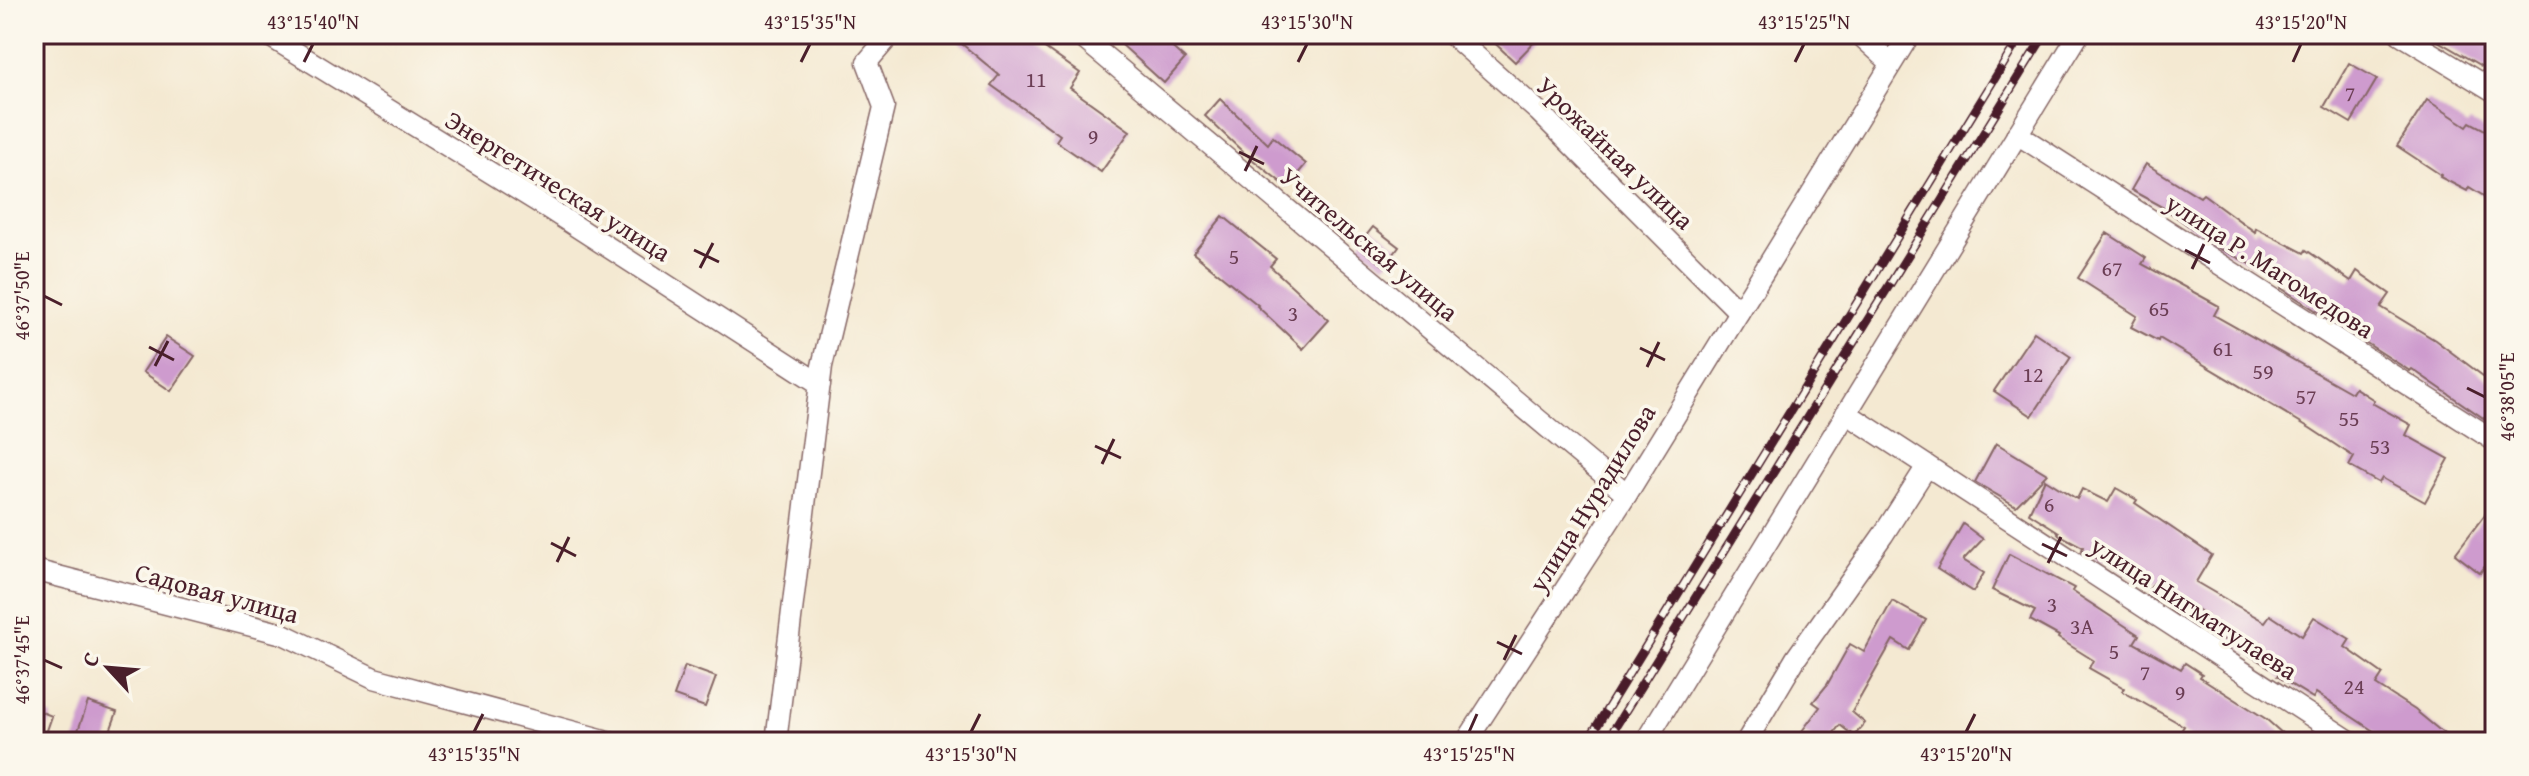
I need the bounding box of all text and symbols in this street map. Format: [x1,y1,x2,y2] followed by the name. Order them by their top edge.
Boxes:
[267,7,359,36] text: 43°15'40"N
[764,7,856,36] text: 43°15'35"N
[1261,7,1353,36] text: 43°15'30"N
[1758,7,1850,36] text: 43°15'25"N
[2255,7,2347,36] text: 43°15'20"N
[1025,63,1047,95] house number: 11
[1528,67,1704,239] street label: Урожайная улица
[2345,77,2355,109] house number: 7
[438,100,679,271] street label: Энергетическая улица
[1088,120,1098,152] house number: 9
[1271,157,1468,331] street label: Учительская улица
[2157,183,2383,348] street label: улица Р. Магомедова
[1229,240,1239,272] house number: 5
[7,252,36,340] text: 46°37'50"E
[2101,252,2123,284] house number: 67
[2148,292,2170,324] house number: 65
[1288,297,1298,329] house number: 3
[2212,332,2234,364] house number: 61
[2492,353,2521,441] text: 46°38'05"E
[2252,355,2274,387] house number: 59
[2022,358,2044,390] house number: 12
[2295,380,2317,412] house number: 57
[1518,396,1665,600] street label: улица Нурадилова
[2338,402,2360,434] house number: 55
[2369,430,2391,462] house number: 53
[2044,488,2054,520] house number: 6
[2082,525,2306,690] street label: улица Нигматулаева
[131,552,304,633] street label: Садовая улица
[2047,588,2057,620] house number: 3
[2070,610,2095,642] house number: 3А
[7,616,36,704] text: 46°37'45"E
[68,628,148,708] north arrow
[2109,635,2119,667] house number: 5
[73,647,107,672] text: С
[2140,656,2150,688] house number: 7
[2343,670,2365,702] house number: 24
[2175,676,2185,708] house number: 9
[428,739,520,768] text: 43°15'35"N
[925,739,1017,768] text: 43°15'30"N
[1423,739,1515,768] text: 43°15'25"N
[1920,739,2012,768] text: 43°15'20"N

